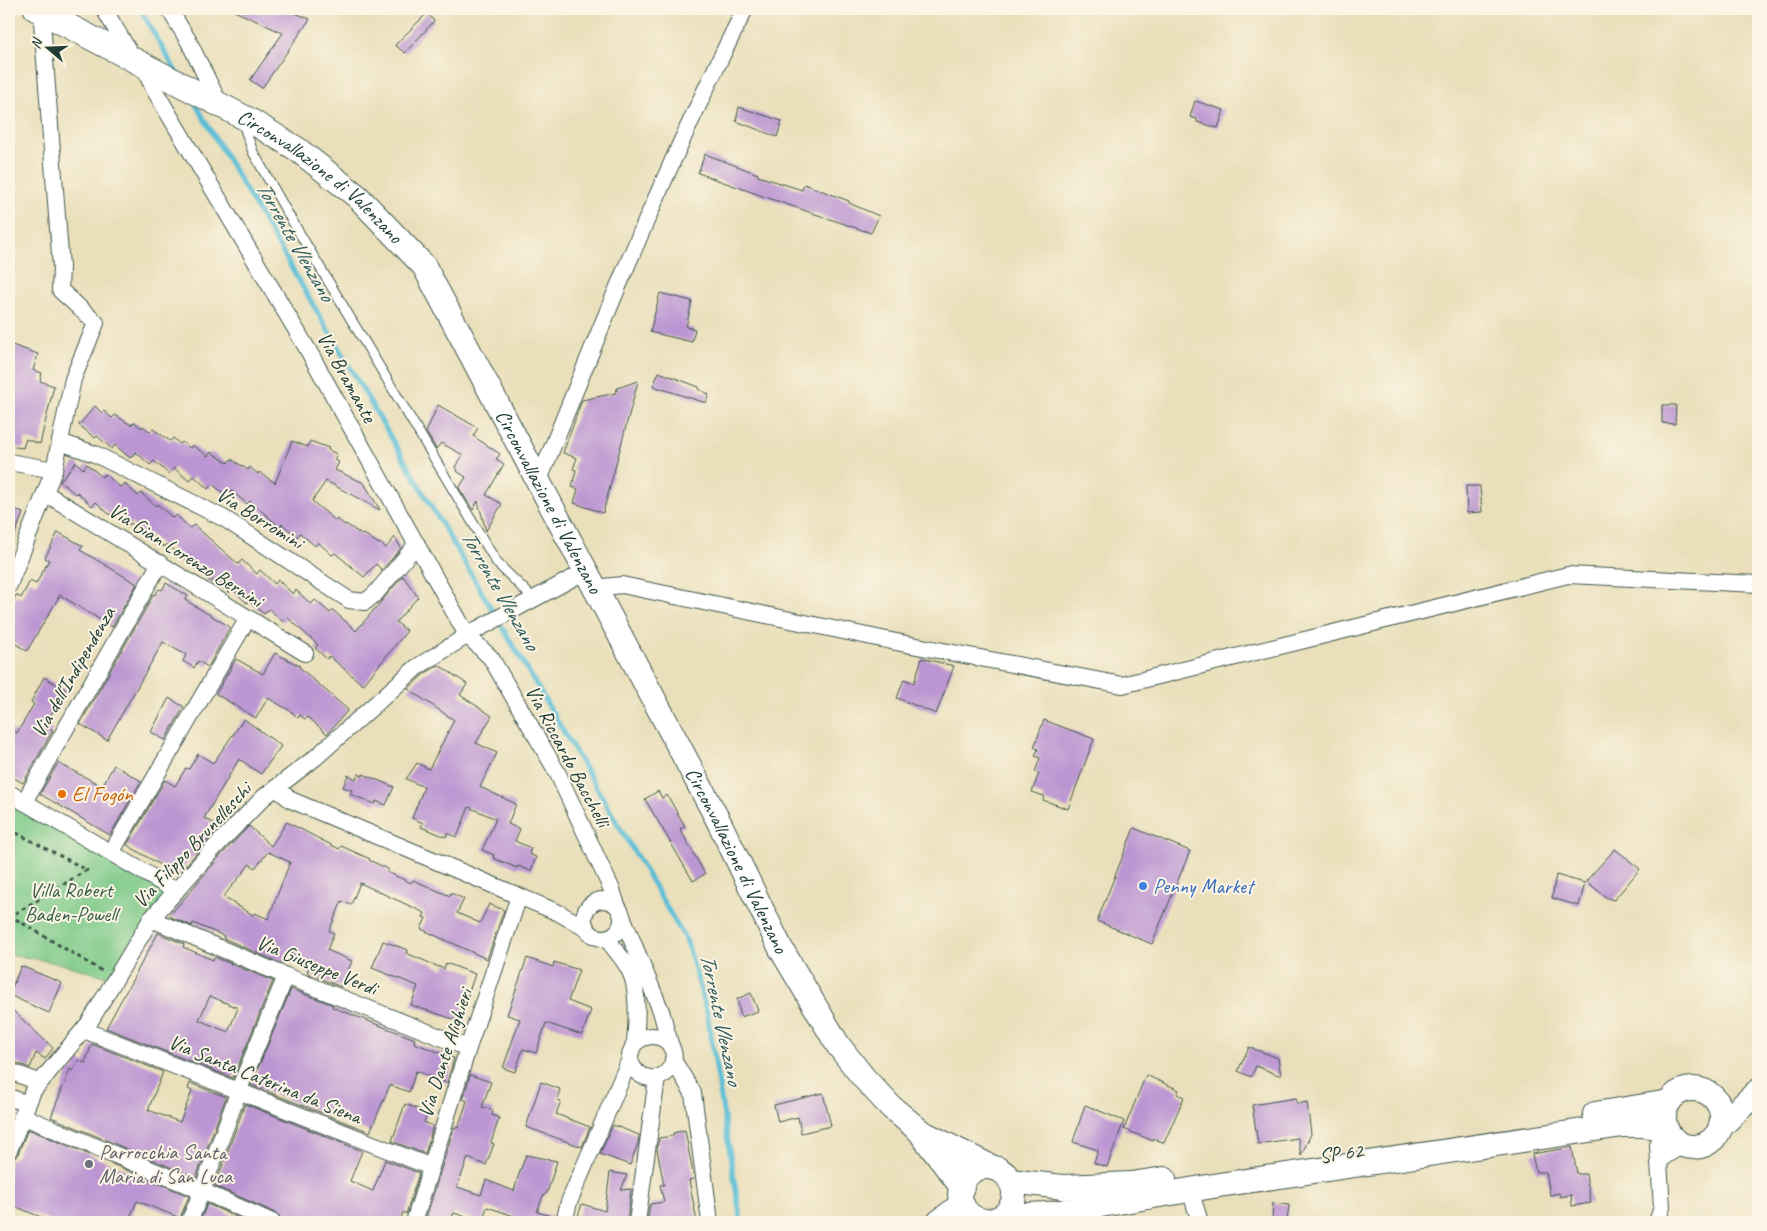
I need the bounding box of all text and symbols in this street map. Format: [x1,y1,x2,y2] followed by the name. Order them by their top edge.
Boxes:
[22,22,72,72] north arrow
[27,35,46,51] text: N
[233,103,409,250] street label: Circonvallazione di Valenzano
[250,176,342,309] water label: Torrente Vlenzano
[311,327,383,428] street label: Via Bramante
[490,405,609,599] street label: Circonvallazione di Valenzano
[212,481,311,556] street label: Via Borromini
[104,497,271,615] street label: Via Gian Lorenzo Bernini
[455,525,547,658] water label: Torrente Vlenzano
[25,600,122,742] street label: Via dell'Indipendenza
[520,681,618,834] street label: Via Riccardo Bacchelli
[679,763,795,959] street label: Circonvallazione di Valenzano
[127,775,259,913] street label: Via Filippo Brunelleschi
[72,781,133,807] place label: El Fogón
[56,788,68,800] marker: El Fogón
[1153,873,1256,899] place label: Penny Market
[25,877,121,927] park label: Villa Robert Baden-Powell
[1137,880,1149,892] marker: Penny Market
[253,929,384,1002] street label: Via Giuseppe Verdi
[693,951,749,1090] water label: Torrente Vlenzano
[412,982,479,1121] street label: Via Dante Alighieri
[165,1028,367,1130] street label: Via Santa Caterina da Siena
[1317,1137,1366,1169] street label: SP 62
[99,1139,234,1189] place label: Parrocchia Santa Maria di San Luca
[83,1158,95,1170] marker: Parrocchia Santa Maria di San Luca

